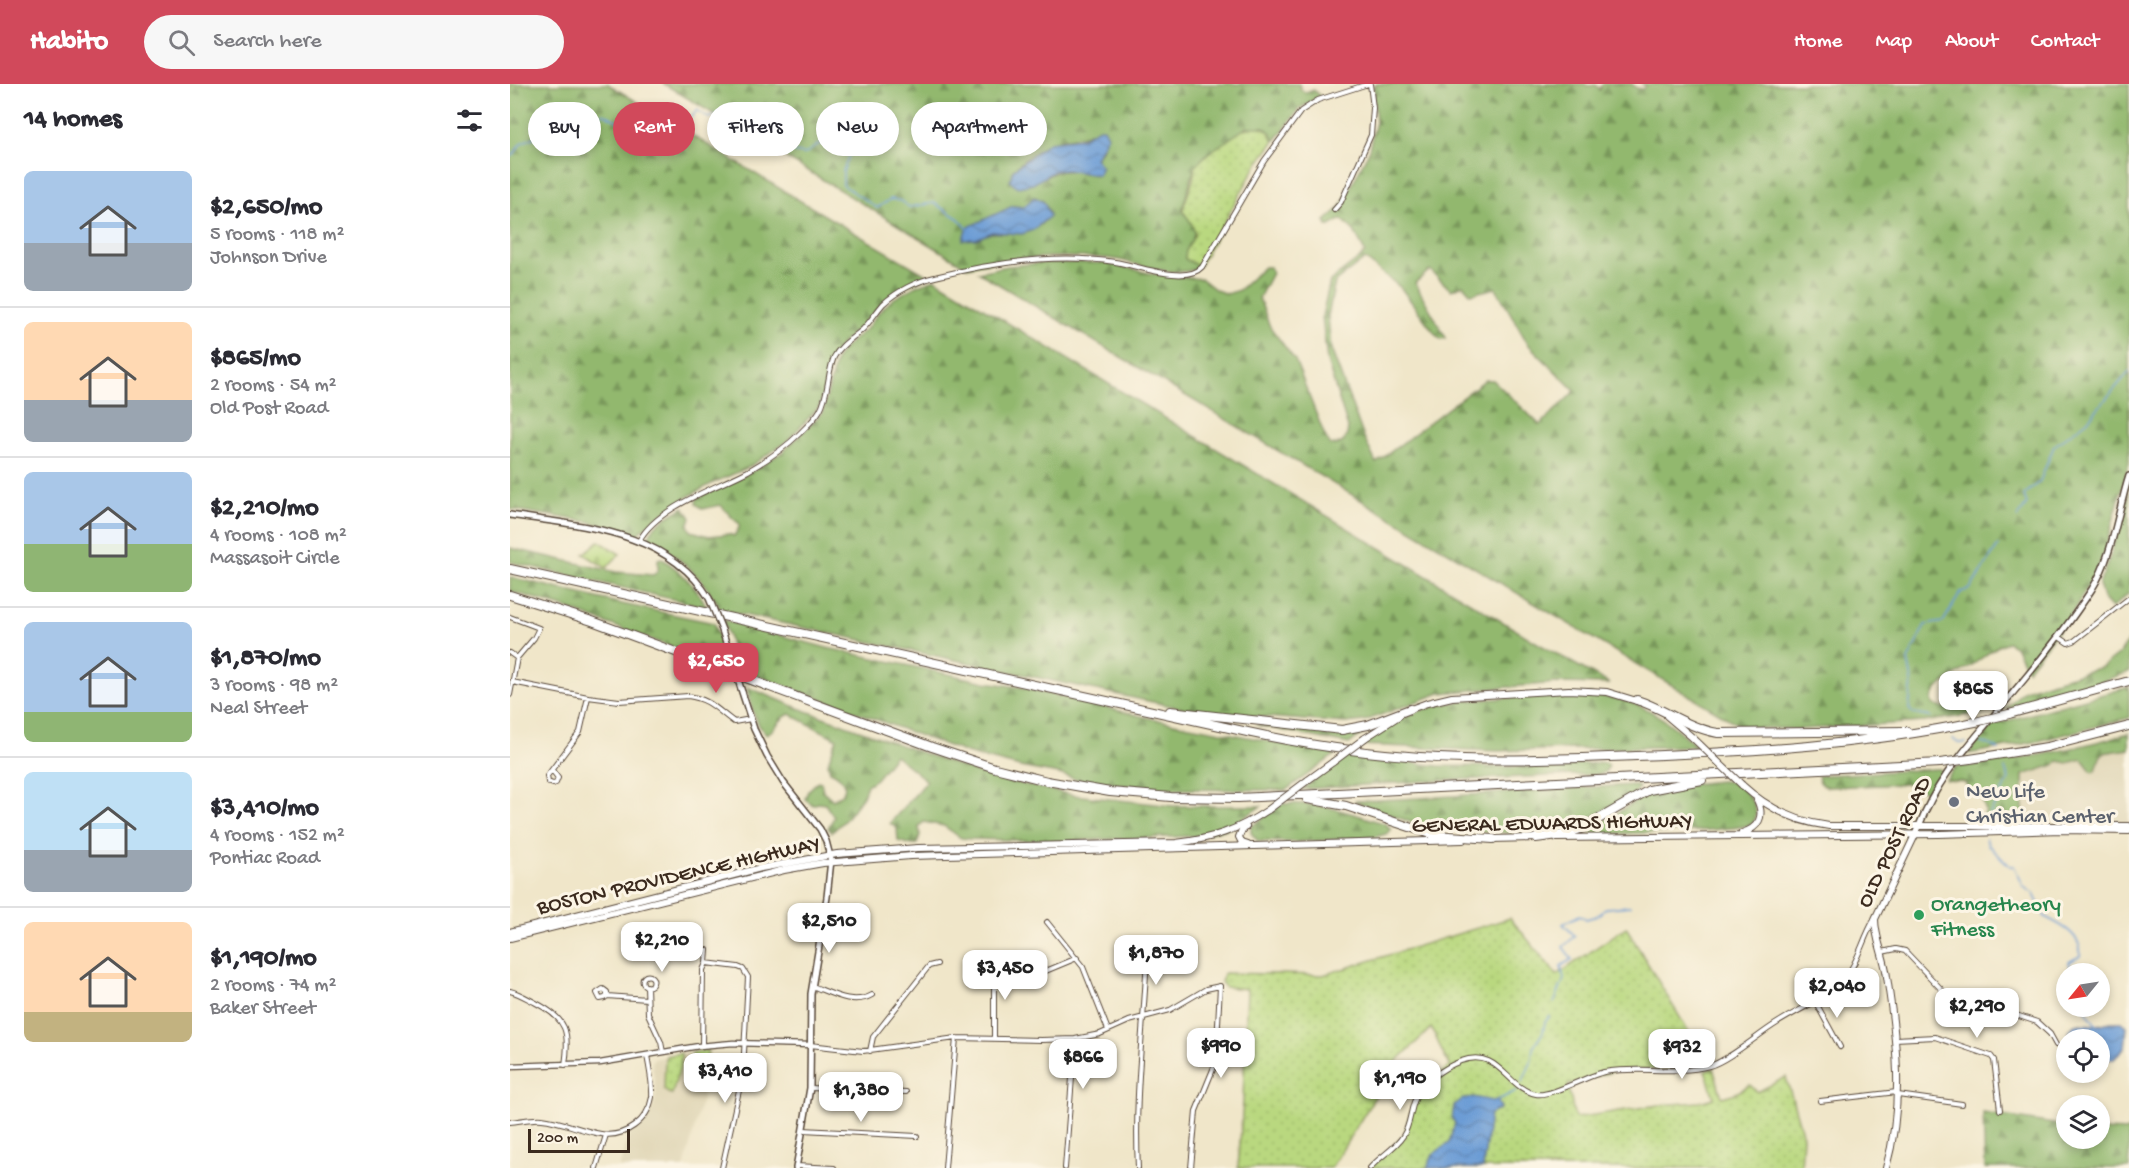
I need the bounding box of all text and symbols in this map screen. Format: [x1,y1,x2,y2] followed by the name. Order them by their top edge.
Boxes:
[144,15,564,69] search box
[30,26,108,59] text: Habito
[165,26,198,59] icon: search
[213,29,322,55] text: Search here
[1794,30,1842,55] text: Home
[1875,30,1912,55] text: Map
[1945,30,1998,55] text: About
[2031,30,2099,55] text: Contact
[528,102,601,156] chip: Buy
[613,102,695,156] chip: Rent
[707,102,804,156] chip: Filters
[816,102,899,156] chip: New
[911,102,1047,156] chip: Apartment
[453,104,486,137] icon: filters
[24,105,122,136] text: 14 homes
[210,193,322,224] text: $2,650/mo
[72,195,144,267] icon: home
[210,224,344,247] text: 5 rooms · 118 m²
[210,247,327,270] text: Johnson Drive
[210,344,301,375] text: $865/mo
[72,346,144,418] icon: home
[210,375,337,398] text: 2 rooms · 54 m²
[210,398,328,421] text: Old Post Road
[210,494,319,525] text: $2,210/mo
[72,496,144,568] icon: home
[210,525,347,548] text: 4 rooms · 108 m²
[210,548,340,571] text: Massasoit Circle
[667,643,765,694] pin: $2,650
[210,644,321,675] text: $1,870/mo
[72,646,144,718] icon: home
[687,651,745,674] text: $2,650
[1937,671,2009,722] pin: $865
[210,675,338,698] text: 3 rooms · 98 m²
[1953,679,1993,702] text: $865
[210,698,307,721] text: Neal Street
[1853,773,1939,912] street label: OLD POST ROAD
[1966,780,2116,831] place label: New Life Christian Center
[210,794,319,825] text: $3,410/mo
[1947,795,1961,809] marker: New Life Christian Center
[72,796,144,868] icon: home
[1412,810,1693,840] street label: GENERAL EDWARDS HIGHWAY
[210,825,345,848] text: 4 rooms · 152 m²
[534,832,823,922] street label: BOSTON PROVIDENCE HIGHWAY
[210,848,320,871] text: Pontiac Road
[1930,893,2061,944] place label: Orangetheory Fitness
[780,903,878,954] pin: $2,510
[1912,908,1926,922] marker: Orangetheory Fitness
[801,911,857,934] text: $2,510
[613,922,711,973] pin: $2,210
[635,930,689,953] text: $2,210
[1107,935,1205,986] pin: $1,870
[1128,943,1184,966] text: $1,870
[210,944,317,975] text: $1,190/mo
[72,946,144,1018] icon: home
[956,950,1054,1001] pin: $3,450
[977,958,1033,981] text: $3,450
[2056,963,2110,1017] north arrow
[2056,963,2110,1149] map controls
[1788,968,1886,1019] pin: $2,040
[210,975,336,998] text: 2 rooms · 74 m²
[1808,976,1866,999] text: $2,040
[1928,988,2026,1039] pin: $2,290
[1949,996,2005,1019] text: $2,290
[210,998,316,1021] text: Baker Street
[1185,1028,1257,1079] pin: $990
[1646,1029,1718,1080] pin: $932
[2056,1029,2110,1083] button: locate
[1201,1036,1241,1059] text: $990
[1662,1037,1702,1060] text: $932
[1047,1039,1119,1090] pin: $866
[1063,1047,1103,1070] text: $866
[676,1053,774,1104] pin: $3,410
[1351,1060,1449,1111] pin: $1,190
[698,1061,752,1084] text: $3,410
[1374,1068,1426,1091] text: $1,190
[812,1072,910,1123] pin: $1,380
[833,1080,889,1103] text: $1,380
[2056,1095,2110,1149] button: layers
[528,1126,630,1154] scale bar
[537,1130,578,1149] text: 200 m

